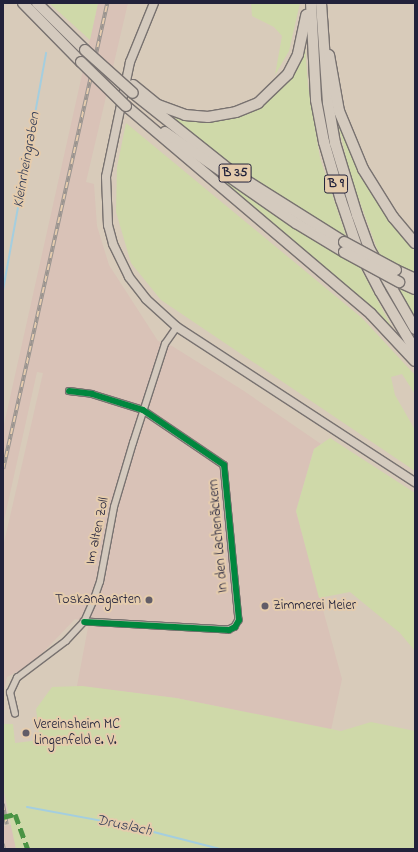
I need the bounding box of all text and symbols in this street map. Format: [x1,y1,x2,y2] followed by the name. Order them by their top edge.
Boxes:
[10,111,44,209] water label: Kleinrheingraben
[218,162,252,184] road number: B 35
[324,173,348,195] road number: B 9
[206,479,232,593] street label: In den Lachenäckern
[83,496,113,566] street label: Im alten Zoll
[55,592,141,608] place label: Toskanagarten
[144,595,154,605] marker: Toskanagarten
[273,598,356,614] place label: Zimmerei Meier
[260,601,270,611] marker: Zimmerei Meier
[34,717,120,750] place label: Vereinsheim MC Lingenfeld e. V.
[21,728,31,738] marker: Vereinsheim MC Lingenfeld e. V.
[95,811,153,841] water label: Druslach

